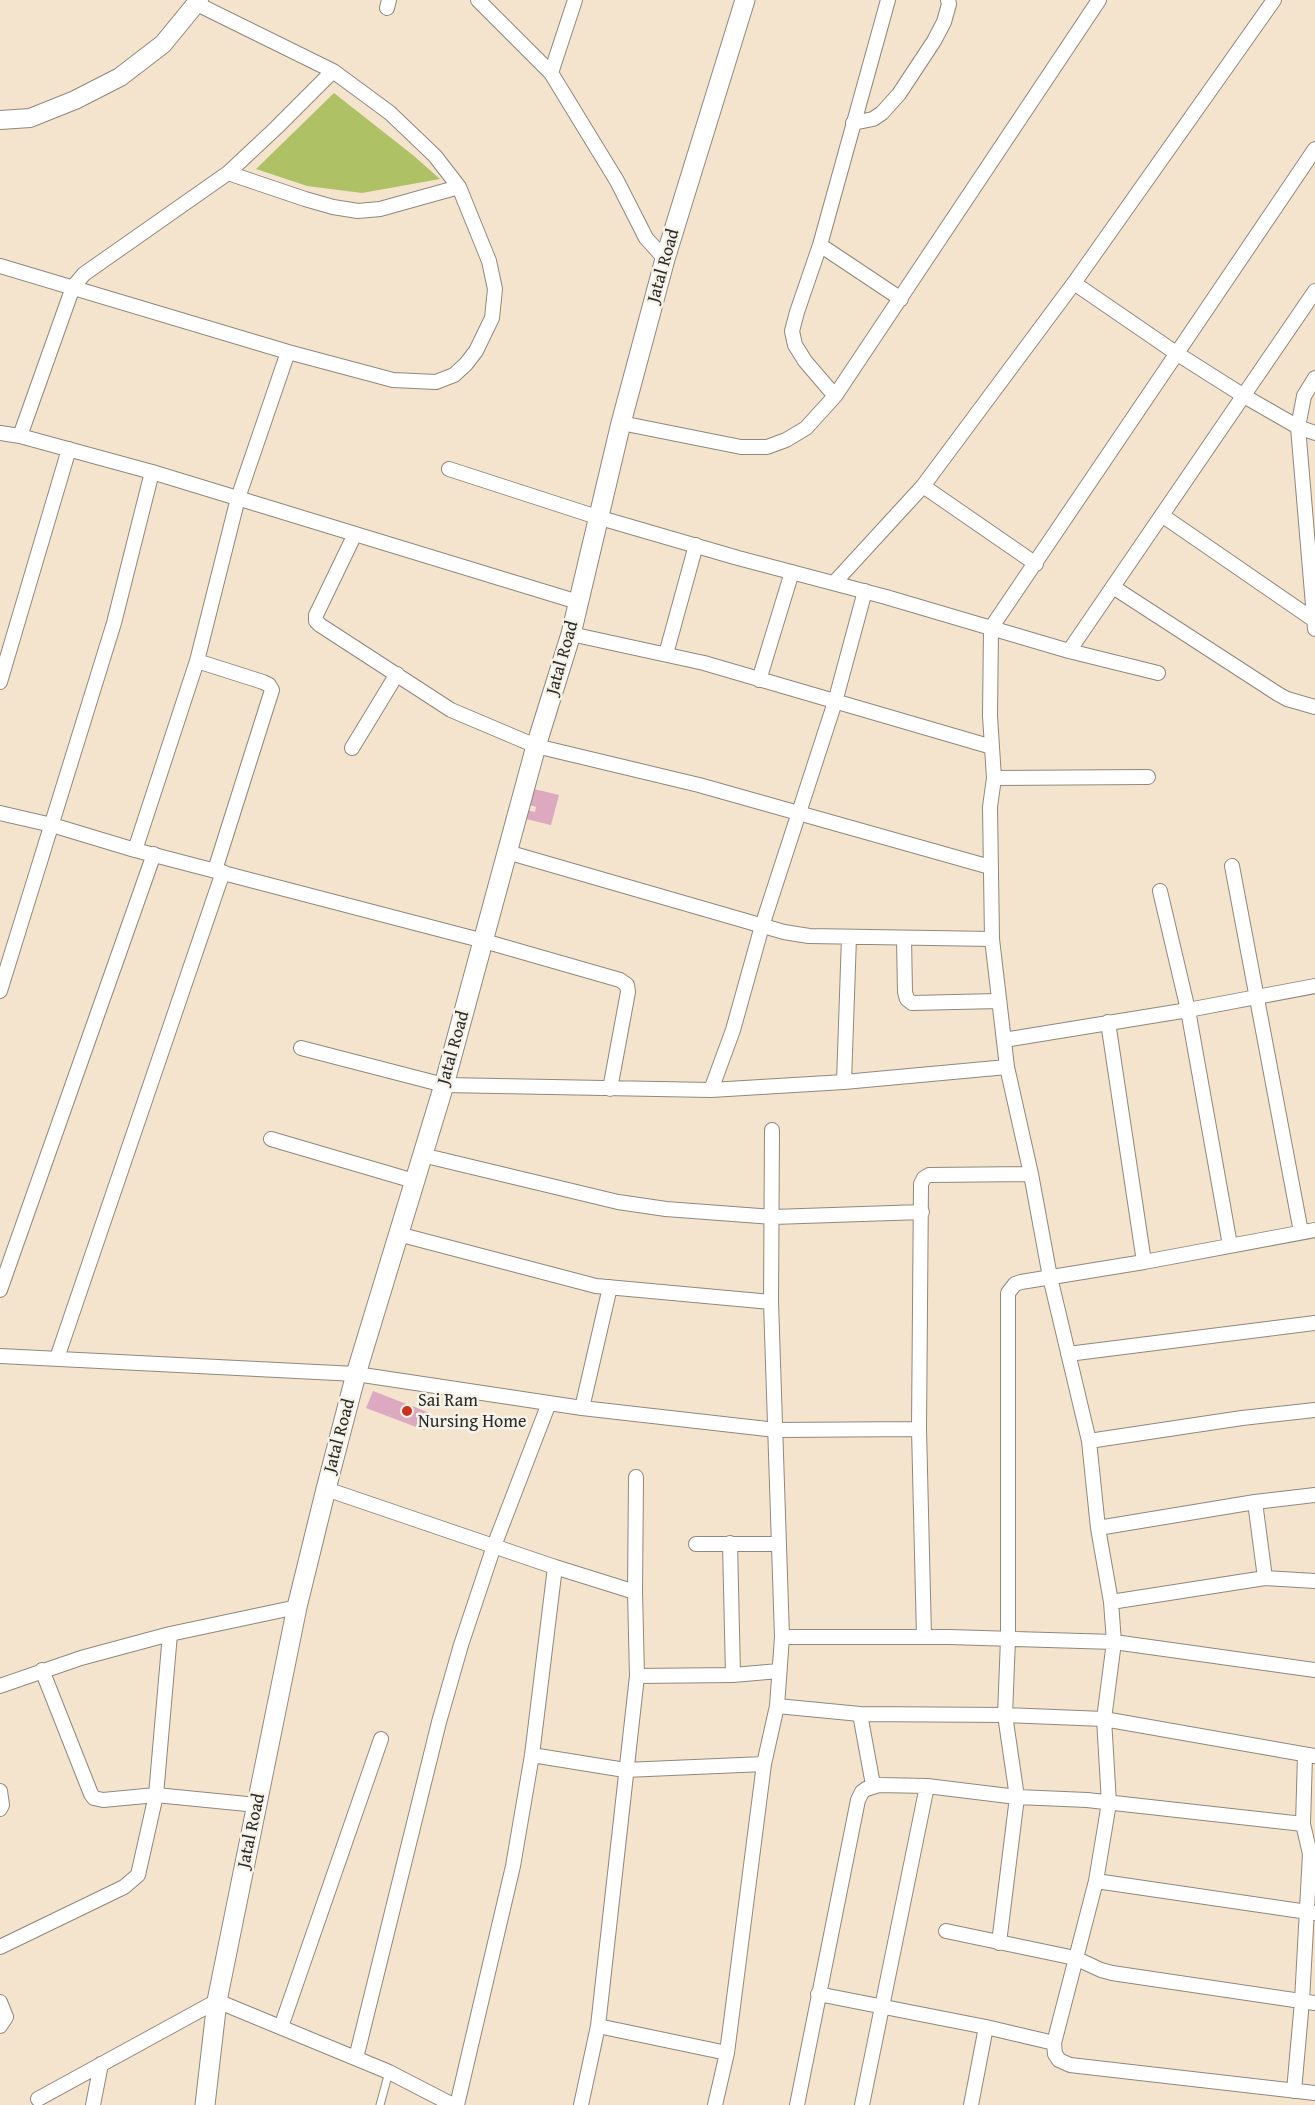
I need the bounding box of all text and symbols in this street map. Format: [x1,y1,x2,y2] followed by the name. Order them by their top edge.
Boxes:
[643,227,685,305] street label: Jatal Road
[542,619,584,697] street label: Jatal Road
[433,1009,475,1087] street label: Jatal Road
[418,1390,526,1432] place label: Sai Ram Nursing Home
[320,1397,360,1475] street label: Jatal Road
[400,1404,414,1418] marker: Sai Ram Nursing Home
[234,1792,270,1870] street label: Jatal Road

